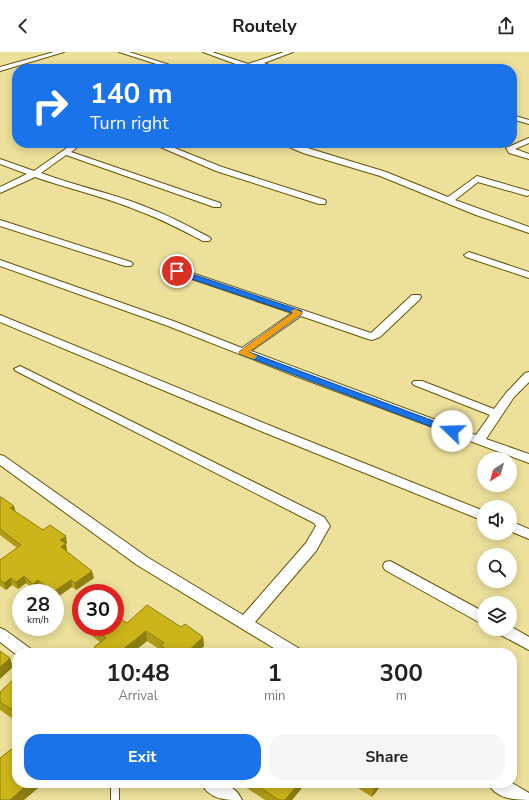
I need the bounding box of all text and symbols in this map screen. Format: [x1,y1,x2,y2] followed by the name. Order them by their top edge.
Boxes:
[232,14,297,38] text: Routely
[12,15,34,37] icon: back
[495,15,517,37] icon: share
[90,75,173,113] text: 140 m
[24,80,76,132] icon: right
[90,111,169,135] text: Turn right
[160,254,194,288] pin
[166,260,188,282] icon: arrive
[431,410,473,452] position arrow
[477,452,517,492] north arrow
[477,452,517,636] map controls
[477,500,517,540] button: sound
[477,548,517,588] button: search
[72,584,124,636] speed limit sign: 30
[26,591,50,618] text: 28
[477,596,517,636] button: layers
[27,613,49,627] text: km/h
[106,657,170,689] text: 10:48
[267,657,282,689] text: 1
[380,657,423,689] text: 300
[118,687,158,705] text: Arrival
[264,687,285,705] text: min
[396,687,407,705] text: m
[24,734,261,780] button: Exit
[269,734,505,780] button: Share

